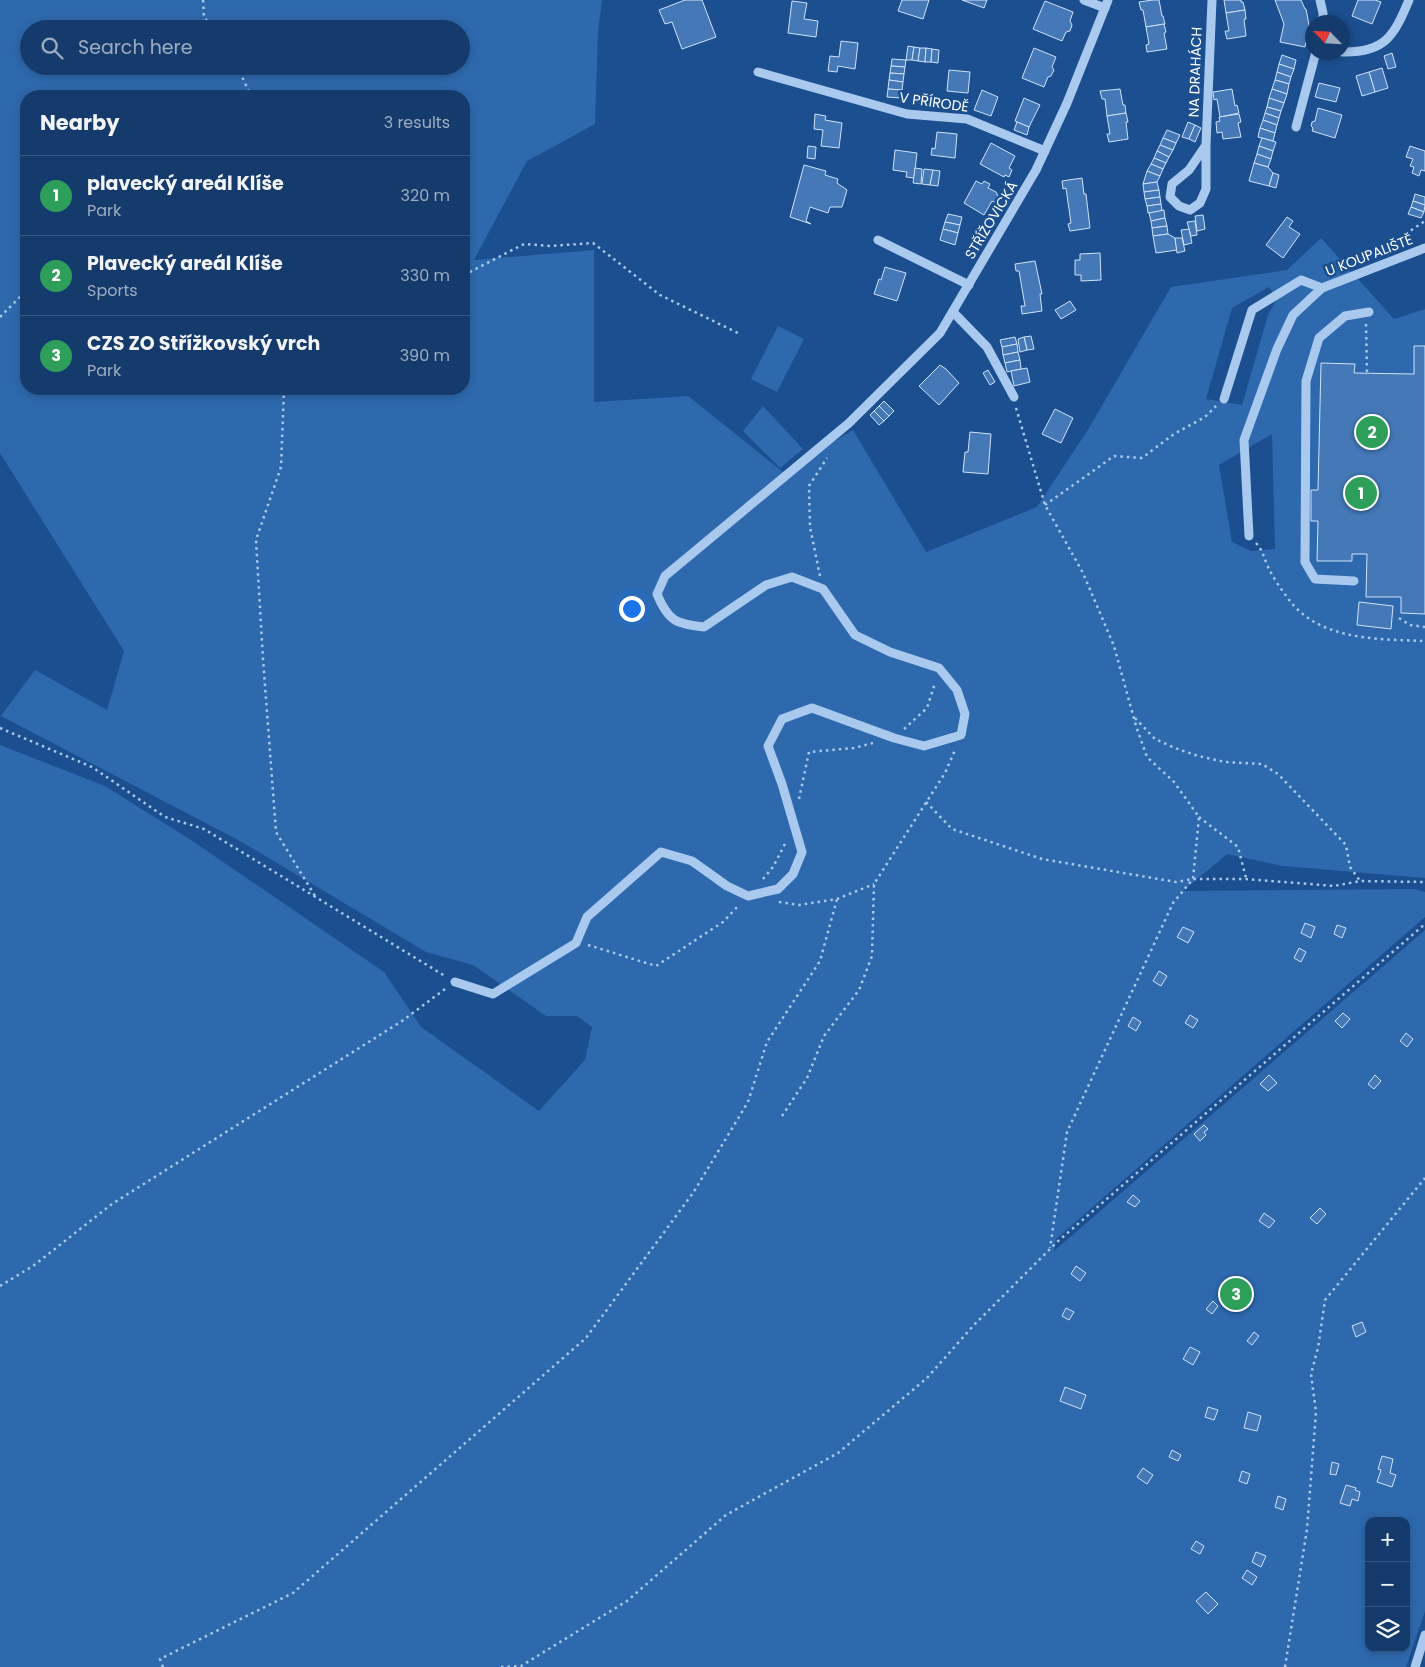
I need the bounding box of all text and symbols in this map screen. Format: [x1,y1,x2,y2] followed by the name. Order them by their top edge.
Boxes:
[1305,15,1350,60] north arrow
[20,20,470,75] search box
[1183,26,1207,118] street label: NA DRAHÁCH
[38,34,66,62] icon: search
[78,34,192,61] text: Search here
[898,87,970,117] street label: V PŘÍRODĚ
[40,108,120,137] text: Nearby
[384,111,450,134] text: 3 results
[87,170,284,197] text: plavecký areál Klíše
[960,177,1022,263] street label: STŘÍŽOVICKÁ
[53,184,59,207] text: 1
[401,184,450,207] text: 320 m
[87,199,121,222] text: Park
[1322,229,1416,281] street label: U KOUPALIŠTĚ
[87,250,283,277] text: Plavecký areál Klíše
[51,264,61,287] text: 2
[400,264,450,287] text: 330 m
[87,279,138,302] text: Sports
[87,330,320,357] text: CZS ZO Střížkovský vrch
[51,344,61,367] text: 3
[400,344,450,367] text: 390 m
[87,359,121,382] text: Park
[1356,413,1388,451] pin: 2
[1345,474,1377,512] pin: 1
[619,596,645,622] your location
[1220,1275,1252,1313] pin: 3
[1365,1517,1410,1652] map controls
[1365,1517,1410,1562] button: +
[1365,1562,1410,1607] button: −
[1365,1607,1410,1652] button: layers

